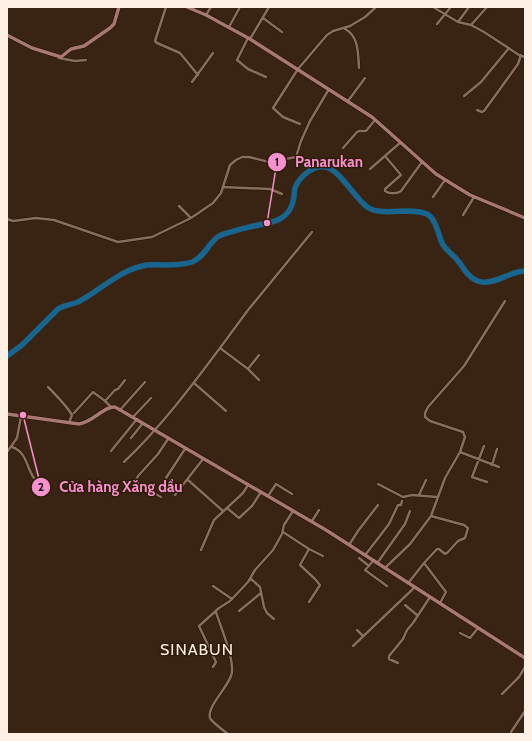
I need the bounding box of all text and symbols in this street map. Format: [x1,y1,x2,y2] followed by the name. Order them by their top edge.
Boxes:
[267,148,372,175] callout: Panarukan
[295,153,363,171] text: Panarukan
[275,154,279,169] text: 1
[31,473,190,500] callout: Cửa hàng Xăng dầu
[59,478,183,496] text: Cửa hàng Xăng dầu
[38,479,44,494] text: 2
[160,640,234,659] district label: SINABUN

